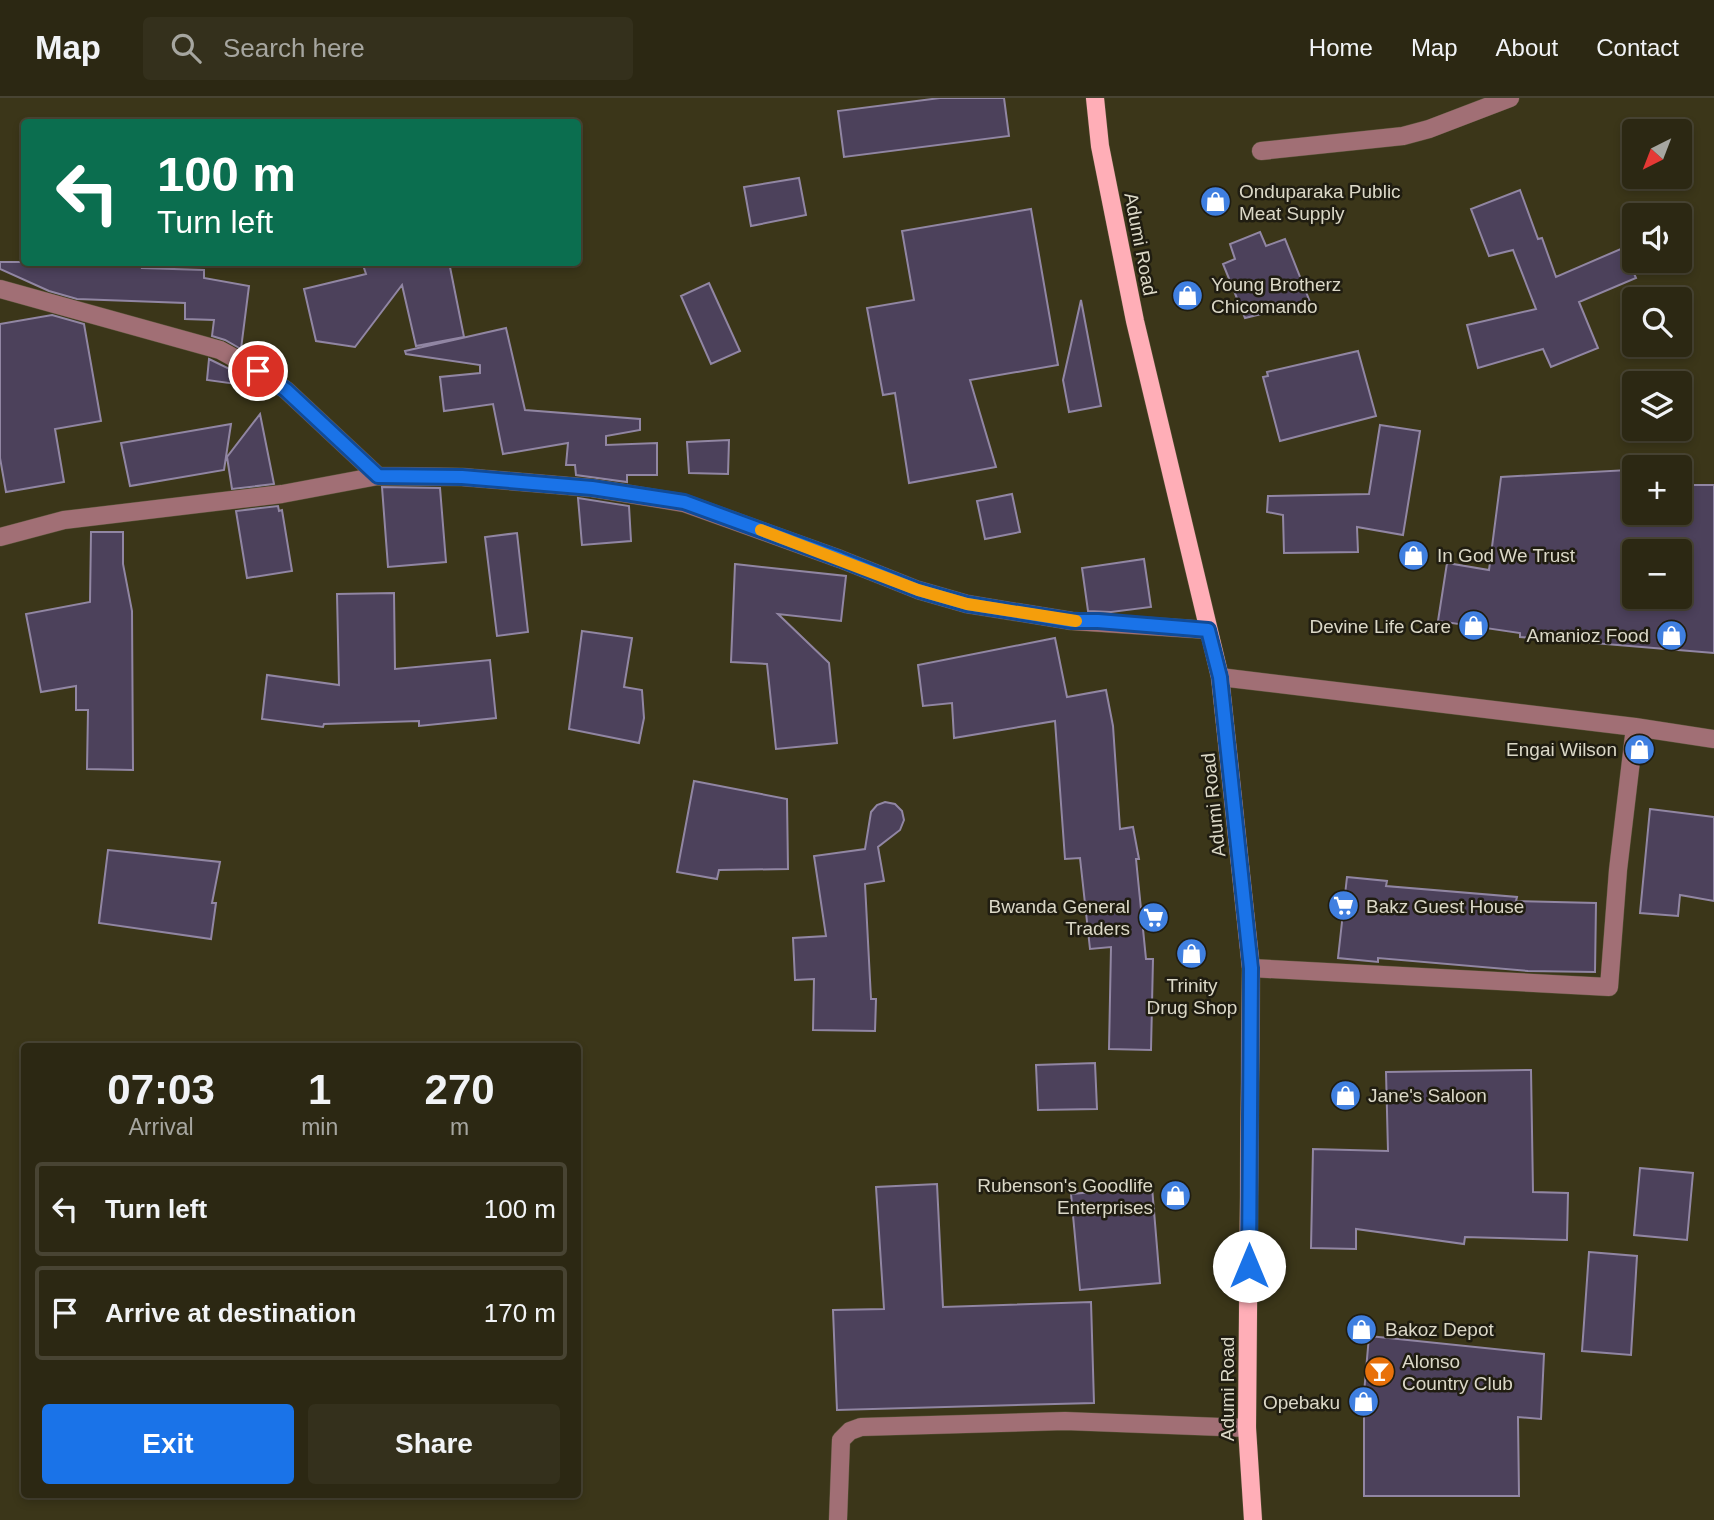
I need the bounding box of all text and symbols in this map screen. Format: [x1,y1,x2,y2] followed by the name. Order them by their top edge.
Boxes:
[143,17,633,80] search box
[35,29,101,66] text: Map
[167,29,205,67] icon: search
[223,33,365,63] text: Search here
[1309,34,1373,61] text: Home
[1411,34,1458,61] text: Map
[1496,34,1558,61] text: About
[1596,34,1679,61] text: Contact
[1622,119,1692,189] north arrow
[1622,119,1692,609] map controls
[42,147,133,238] icon: left
[157,147,296,201] text: 100 m
[1239,181,1401,224] place label: Onduparaka Public Meat Supply
[1199,185,1233,219] shop icon: Onduparaka Public Meat Supply
[1120,191,1161,297] street label: Adumi Road
[1622,203,1692,273] button: sound
[157,204,273,240] text: Turn left
[1211,274,1341,317] place label: Young Brotherz Chicomando
[1171,278,1205,312] shop icon: Young Brotherz Chicomando
[1622,287,1692,357] button: search
[228,341,288,401] pin
[239,352,277,390] icon: arrive
[1622,371,1692,441] button: layers
[1622,455,1692,525] button: +
[1397,538,1431,572] shop icon: In God We Trust
[1622,539,1692,609] button: −
[1437,545,1576,566] place label: In God We Trust
[1457,609,1491,643] shop icon: Devine Life Care
[1309,616,1451,637] place label: Devine Life Care
[1655,618,1689,652] shop icon: Amanioz Food
[1526,625,1649,646] place label: Amanioz Food
[1623,732,1657,766] shop icon: Engai Wilson
[1506,739,1617,760] place label: Engai Wilson
[1198,752,1229,858] street label: Adumi Road
[1326,889,1360,923] supermarket icon: Bakz Guest House
[988,896,1130,939] place label: Bwanda General Traders
[1366,896,1524,917] place label: Bakz Guest House
[1136,900,1170,934] supermarket icon: Bwanda General Traders
[1175,937,1209,971] shop icon: Trinity Drug Shop
[1147,975,1237,1018] place label: Trinity Drug Shop
[107,1066,215,1113] text: 07:03
[308,1066,331,1113] text: 1
[425,1066,495,1113] text: 270
[1328,1078,1362,1112] shop icon: Jane's Saloon
[1368,1085,1487,1106] place label: Jane's Saloon
[128,1114,194,1140] text: Arrival
[301,1114,338,1140] text: min
[450,1114,469,1140] text: m
[977,1175,1153,1218] place label: Rubenson's Goodlife Enterprises
[1159,1179,1193,1213] shop icon: Rubenson's Goodlife Enterprises
[46,1190,84,1228] icon: left
[105,1194,207,1224] text: Turn left
[484,1194,556,1224] text: 100 m
[1212,1229,1286,1303] position arrow
[46,1294,84,1332] icon: arrive
[105,1298,356,1328] text: Arrive at destination
[484,1298,556,1328] text: 170 m
[1345,1312,1379,1346] shop icon: Bakoz Depot
[1385,1319,1495,1340] place label: Bakoz Depot
[1217,1337,1238,1441] street label: Adumi Road
[1402,1351,1513,1394] place label: Alonso Country Club
[1362,1355,1396,1389] bar icon: Alonso Country Club
[1346,1385,1380,1419] shop icon: Opebaku
[1263,1392,1340,1413] place label: Opebaku
[42,1404,294,1484] button: Exit
[308,1404,560,1484] button: Share

